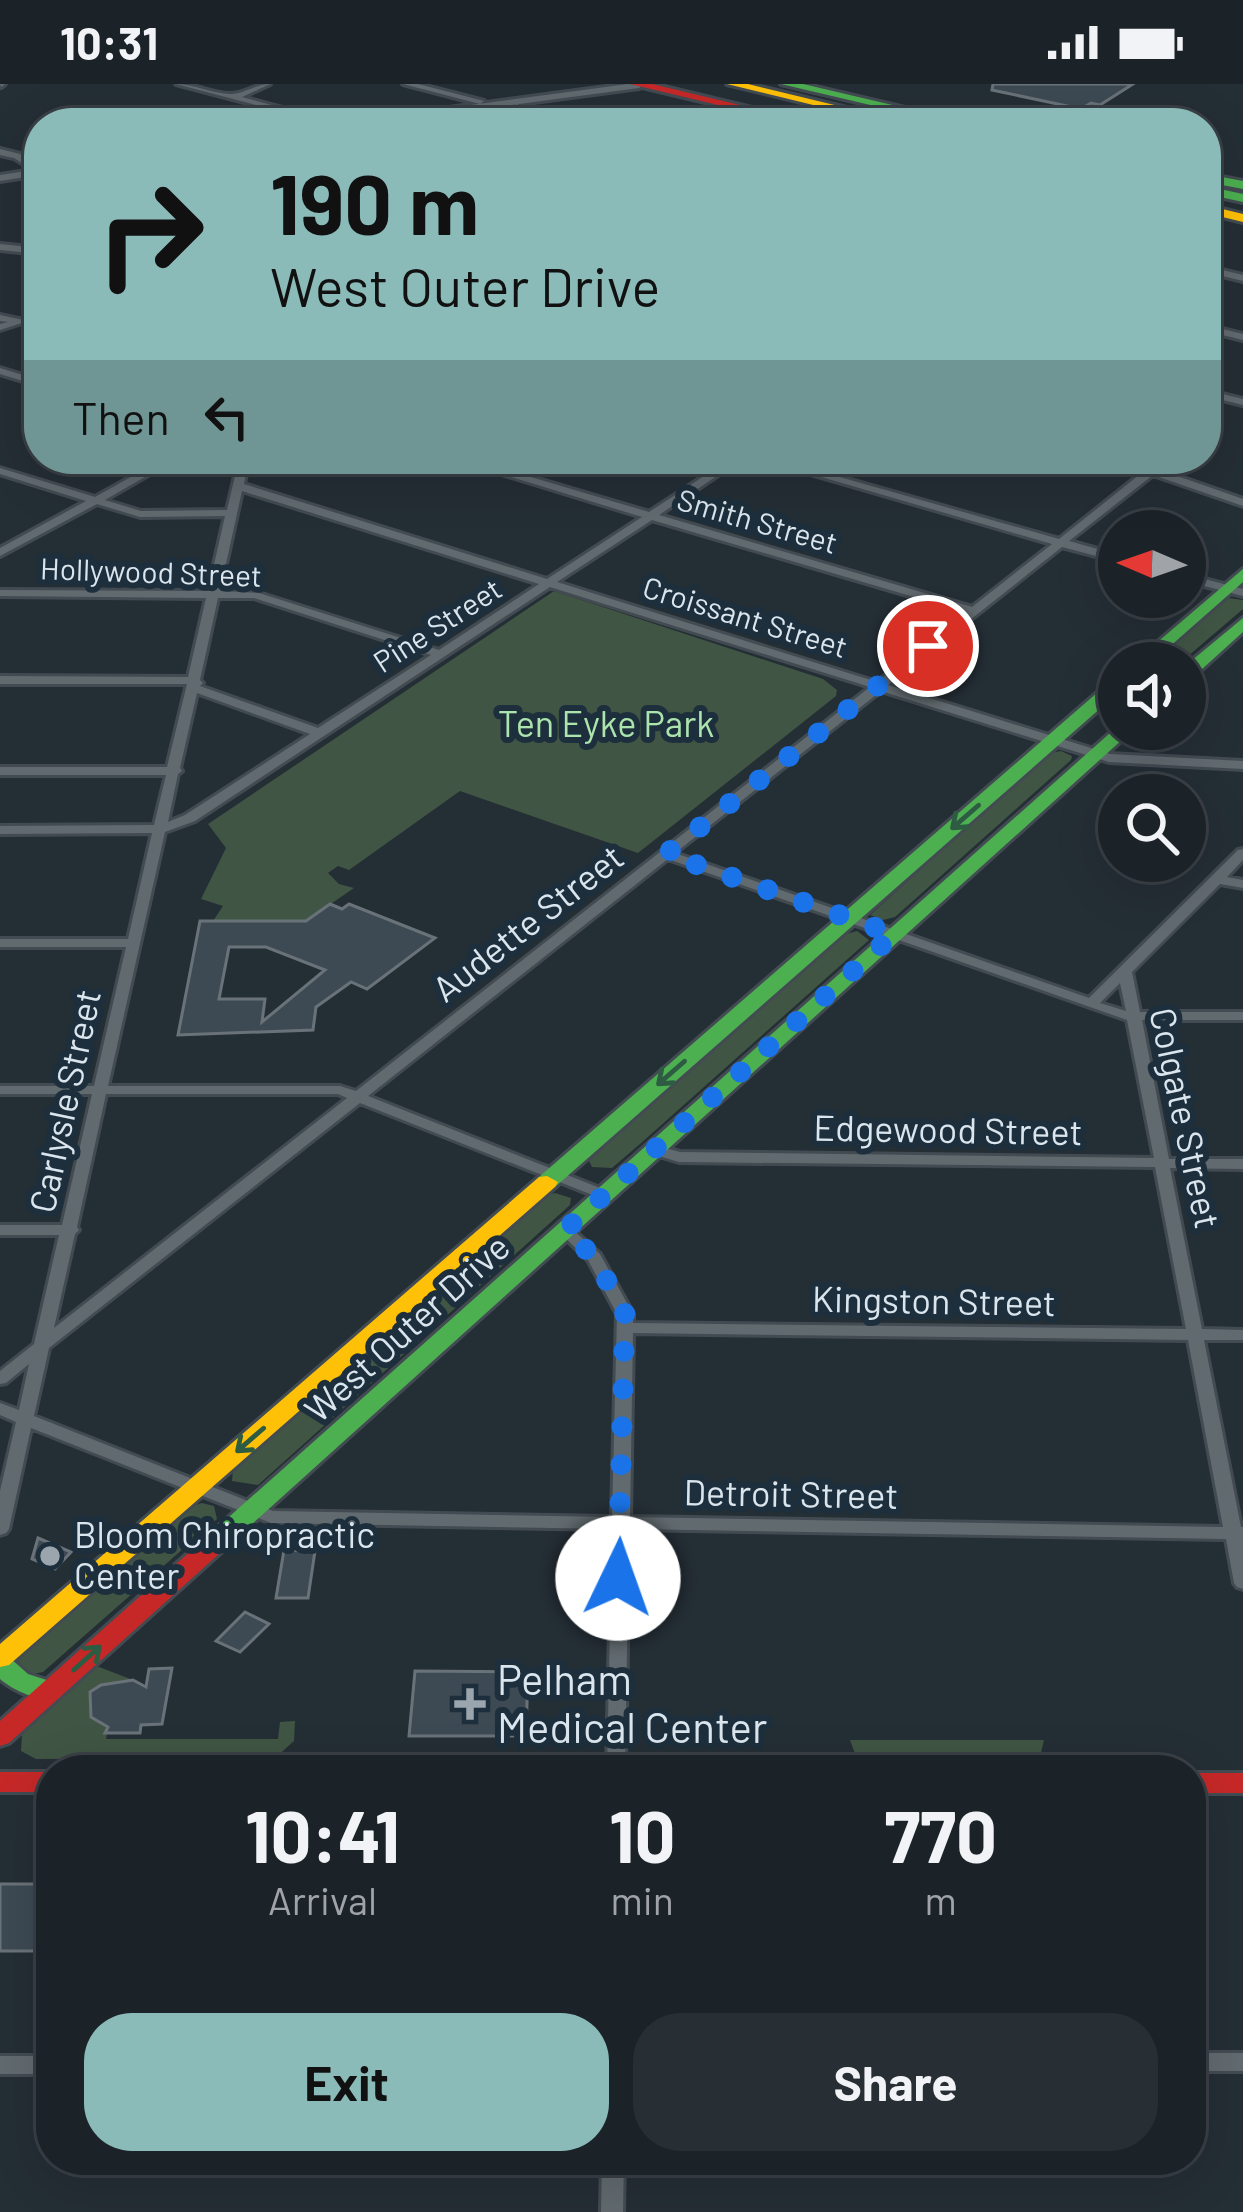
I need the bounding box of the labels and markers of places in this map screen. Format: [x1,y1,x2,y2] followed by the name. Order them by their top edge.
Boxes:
[877,595,979,697] pin
[74,1512,375,1596] place label: Bloom Chiropractic Center
[37,1543,63,1569] marker: Bloom Chiropractic Center
[497,1653,767,1751] place label: Pelham Medical Center
[454,1688,486,1720] marker: Pelham Medical Center

